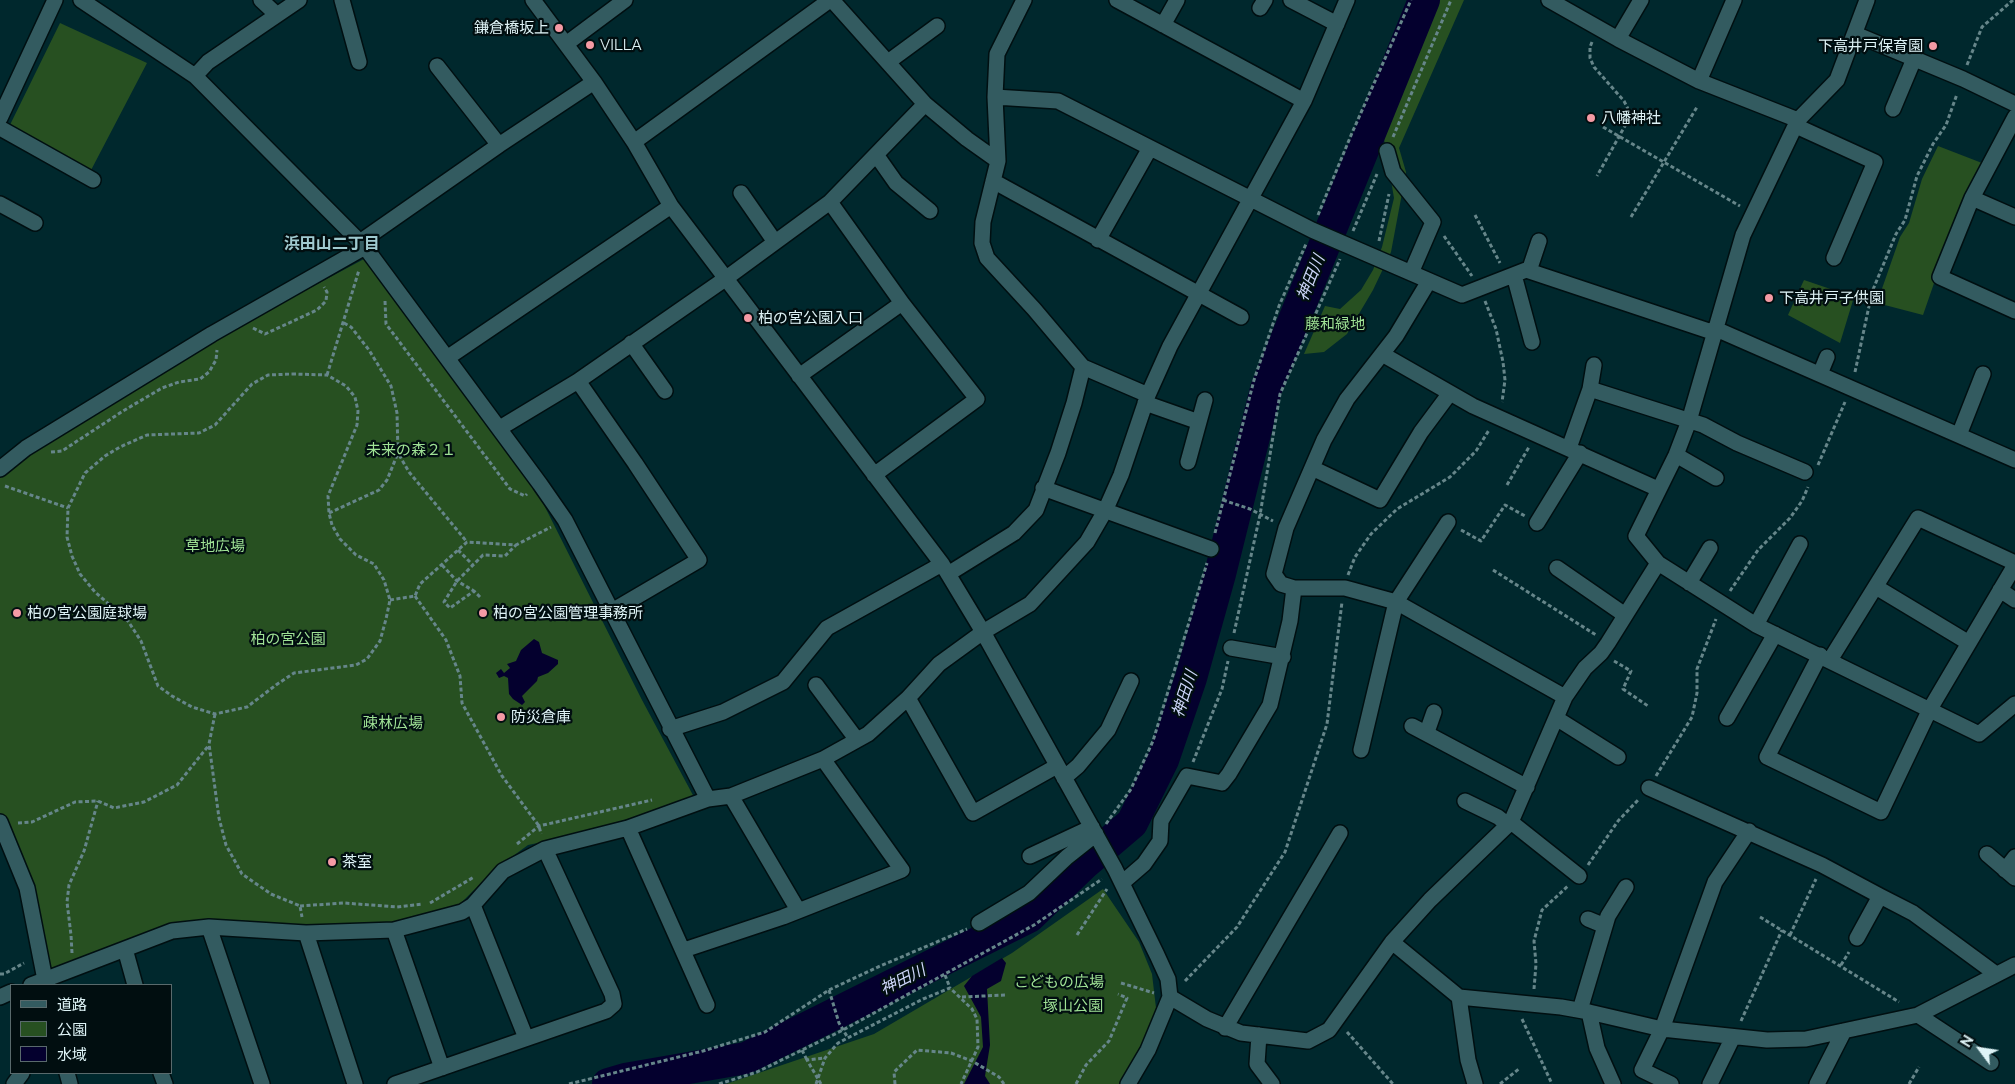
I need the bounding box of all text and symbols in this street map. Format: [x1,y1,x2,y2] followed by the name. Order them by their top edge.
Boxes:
[474,19,549,37] place label: 鎌倉橋坂上
[553,22,565,34] marker: 鎌倉橋坂上
[600,36,642,54] place label: VILLA
[1818,37,1923,55] place label: 下高井戸保育園
[584,39,596,51] marker: VILLA
[1927,40,1939,52] marker: 下高井戸保育園
[1601,109,1661,127] place label: 八幡神社
[1585,112,1597,124] marker: 八幡神社
[284,234,380,254] district label: 浜田山二丁目
[1293,252,1329,304] water label: 神田川
[1779,289,1884,307] place label: 下高井戸子供園
[1763,292,1775,304] marker: 下高井戸子供園
[758,309,863,327] place label: 柏の宮公園入口
[742,312,754,324] marker: 柏の宮公園入口
[1305,315,1365,333] park label: 藤和緑地
[366,441,456,459] park label: 未来の森２１
[185,537,245,555] park label: 草地広場
[27,604,147,622] place label: 柏の宮公園庭球場
[493,604,643,622] place label: 柏の宮公園管理事務所
[11,607,23,619] marker: 柏の宮公園庭球場
[477,607,489,619] marker: 柏の宮公園管理事務所
[251,630,325,648] park label: 柏の宮公園
[1168,668,1202,720] water label: 神田川
[511,708,571,726] place label: 防災倉庫
[495,711,507,723] marker: 防災倉庫
[363,714,423,732] park label: 疎林広場
[342,853,372,871] place label: 茶室
[326,856,338,868] marker: 茶室
[877,961,929,999] water label: 神田川
[1014,973,1104,991] park label: こどもの広場
[10,984,172,1074] legend
[57,996,87,1014] text: 道路
[1043,997,1103,1015] park label: 塚山公園
[57,1021,87,1039] text: 公園
[1955,1024,2005,1074] north arrow
[1958,1033,1977,1050] text: N
[57,1046,87,1064] text: 水域

